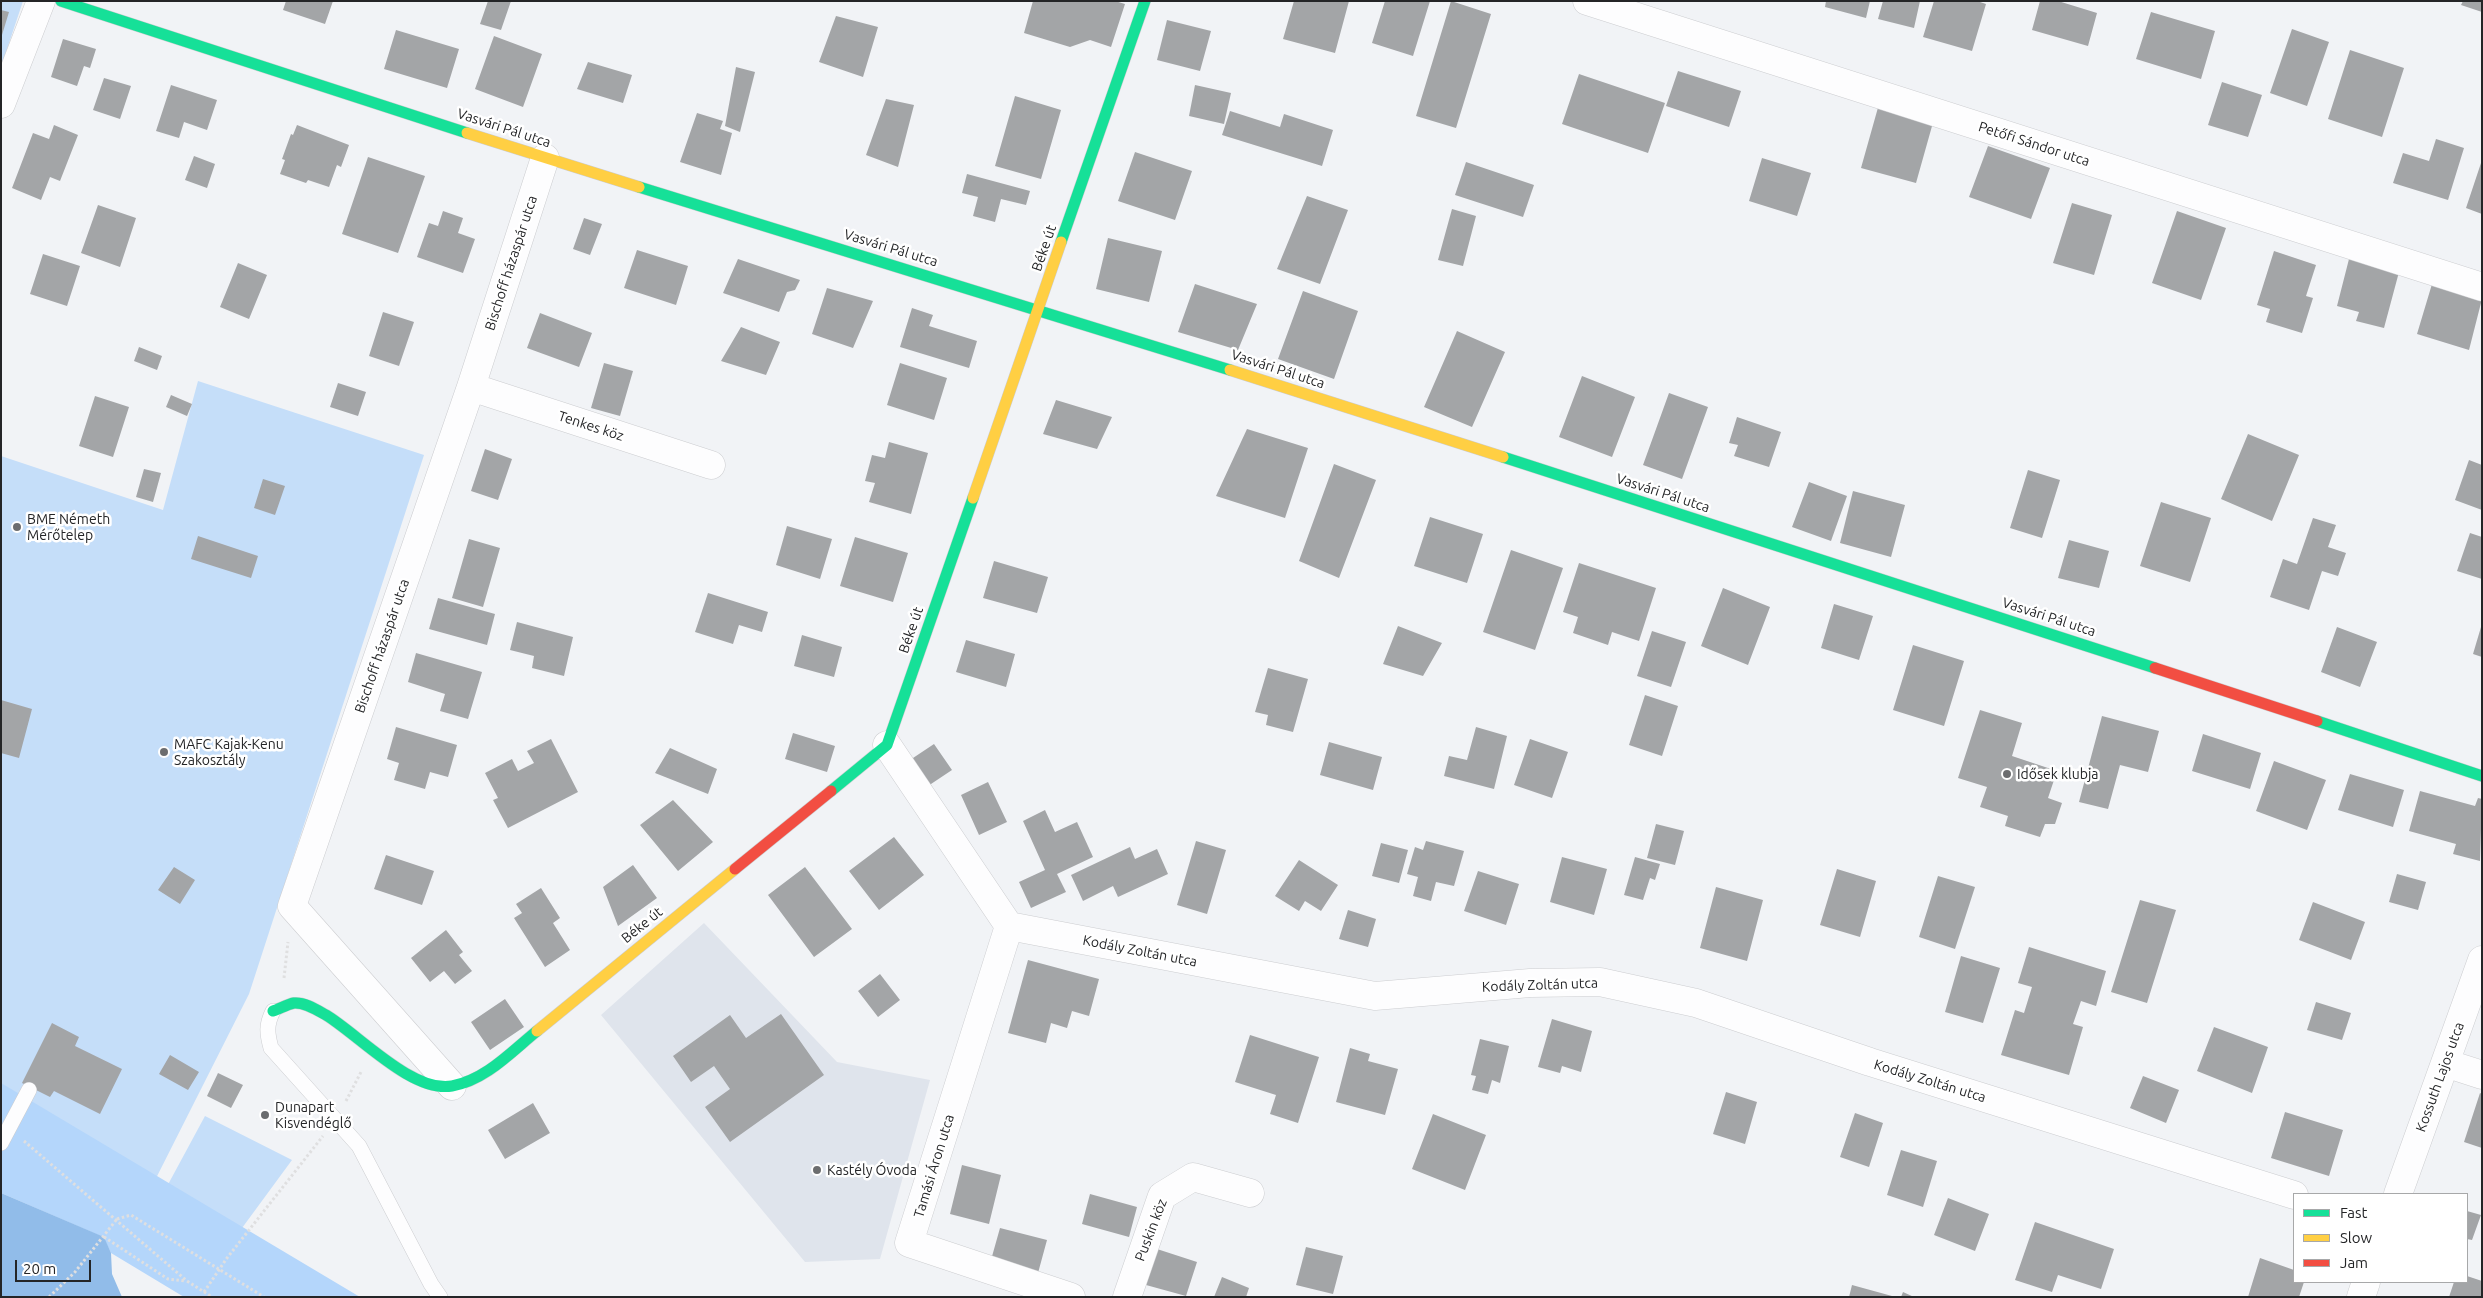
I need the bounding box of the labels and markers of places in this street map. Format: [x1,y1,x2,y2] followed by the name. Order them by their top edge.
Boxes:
[27,511,110,544] place label: BME Németh Mérőtelep
[11,521,23,533] marker: BME Németh Mérőtelep
[174,736,284,769] place label: MAFC Kajak-Kenu Szakosztály
[158,746,170,758] marker: MAFC Kajak-Kenu Szakosztály
[2017,766,2099,782] place label: Idősek klubja
[2001,768,2013,780] marker: Idősek klubja
[275,1099,352,1132] place label: Dunapart Kisvendéglő
[259,1109,271,1121] marker: Dunapart Kisvendéglő
[827,1162,917,1178] place label: Kastély Óvoda
[811,1164,823,1176] marker: Kastély Óvoda

